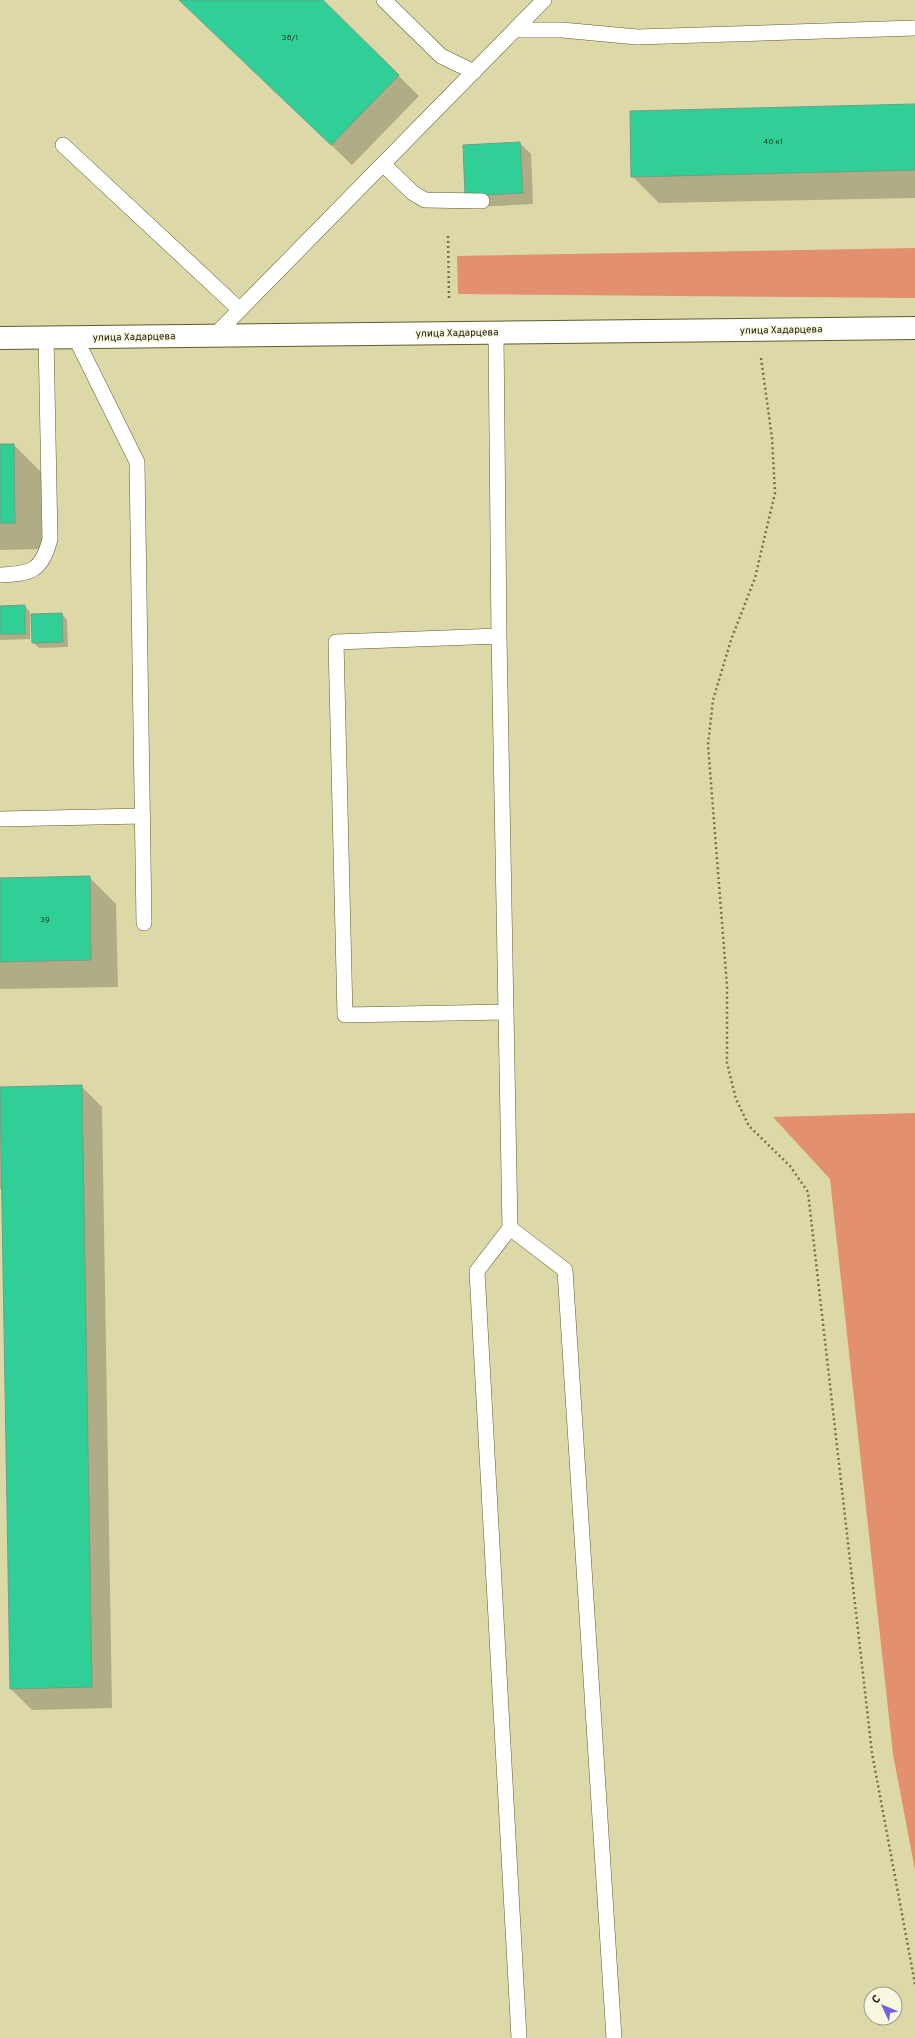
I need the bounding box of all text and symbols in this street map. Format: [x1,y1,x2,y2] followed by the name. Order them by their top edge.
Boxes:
[282,33,298,43] house number: 38/1
[763,137,783,147] house number: 40 к1
[740,323,823,338] street label: улица Хадарцева
[416,326,499,341] street label: улица Хадарцева
[93,330,176,345] street label: улица Хадарцева
[40,915,50,925] house number: 39
[863,1986,903,2026] north arrow
[869,1992,884,2007] text: С

